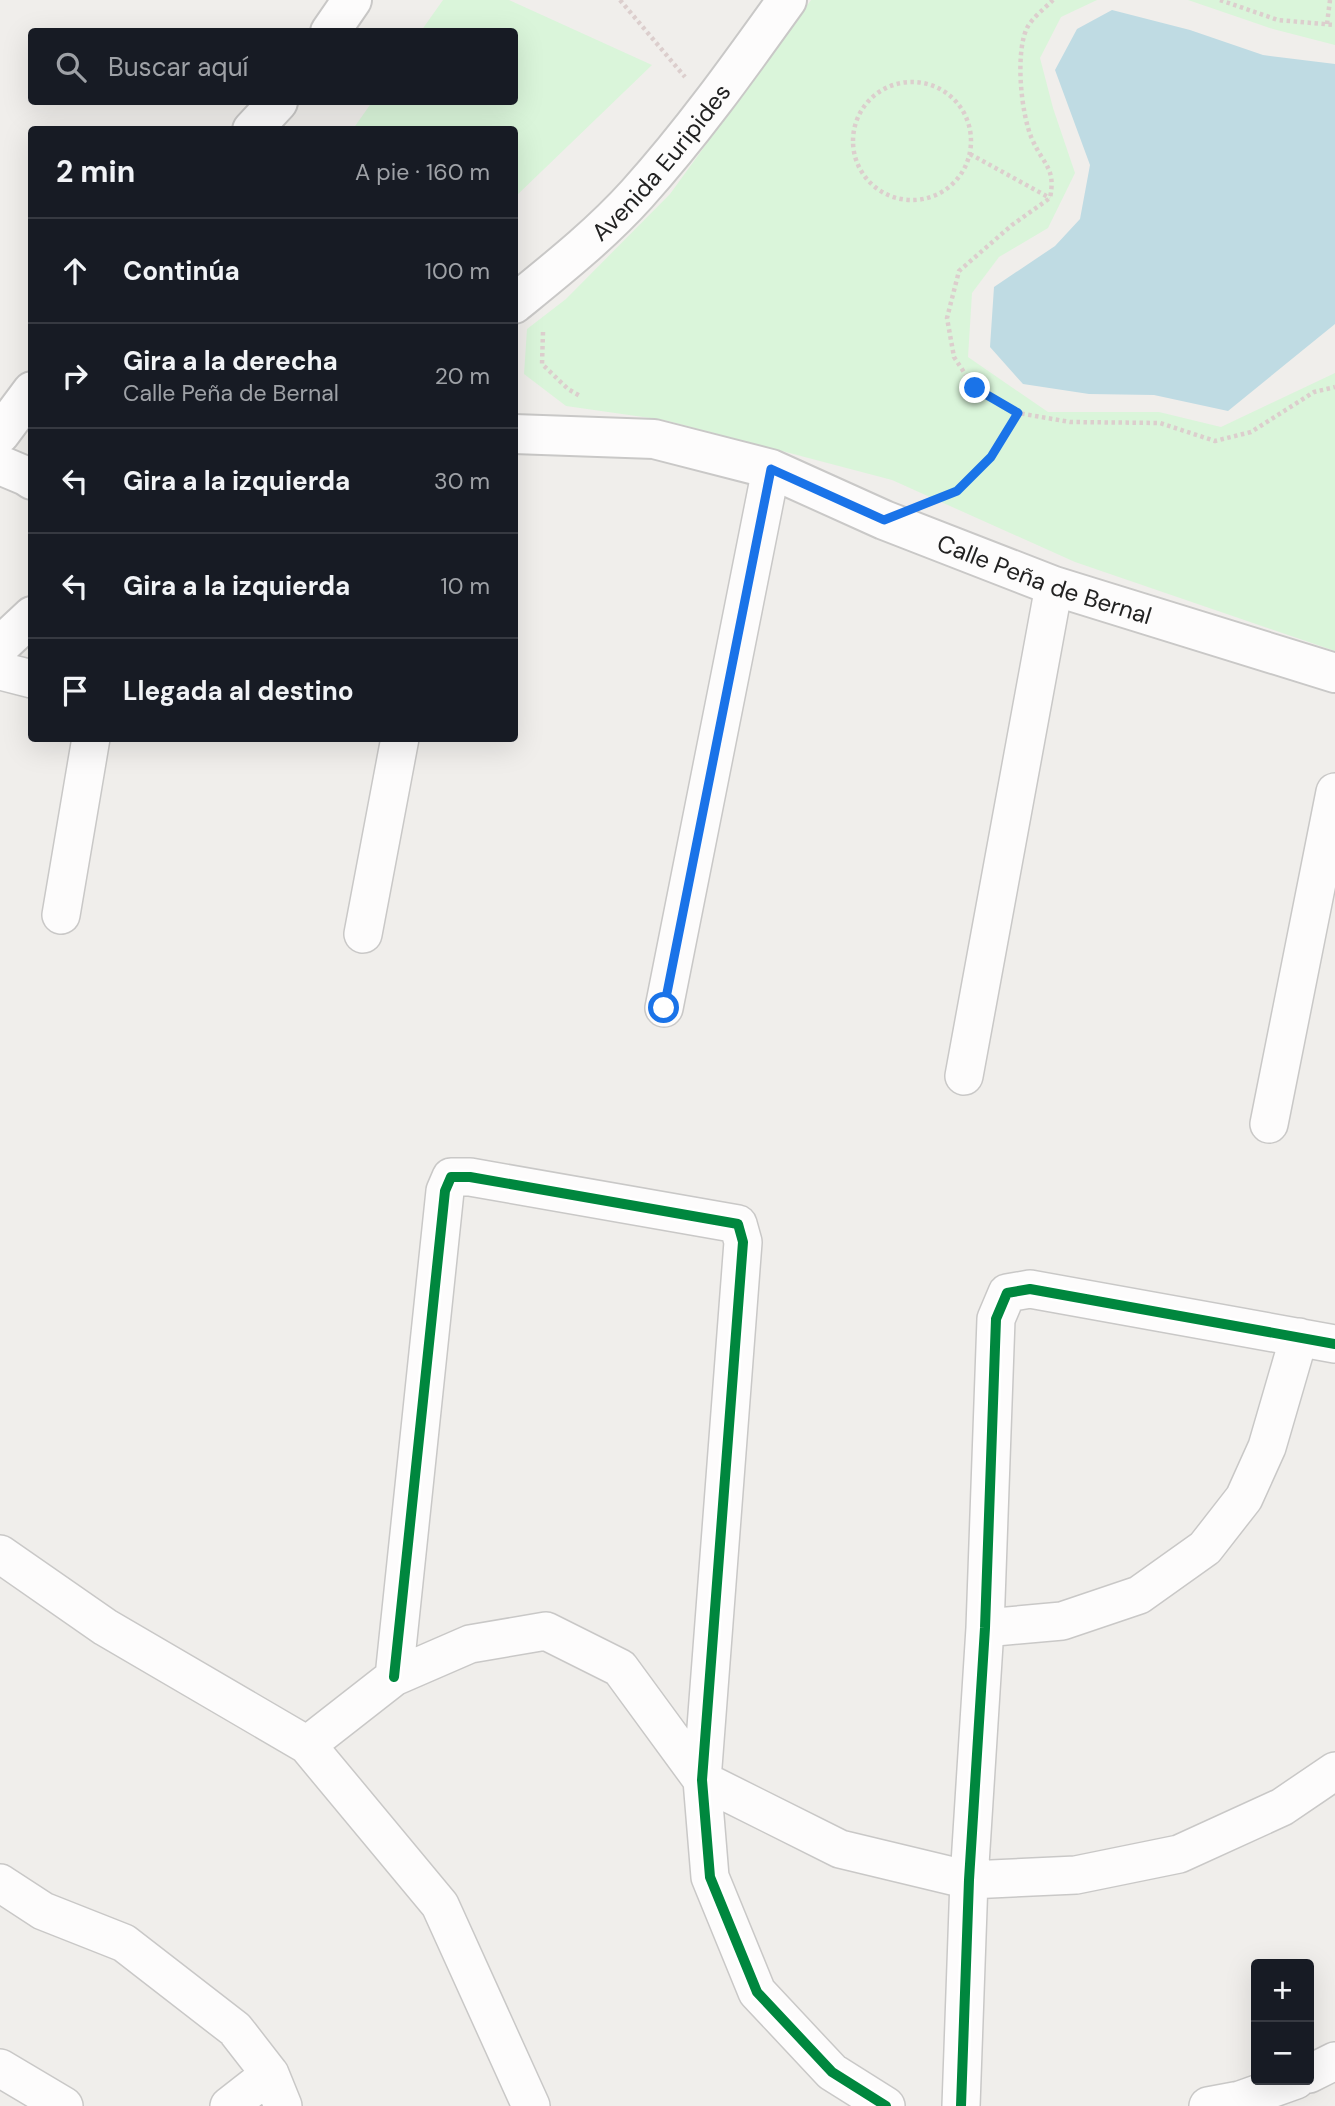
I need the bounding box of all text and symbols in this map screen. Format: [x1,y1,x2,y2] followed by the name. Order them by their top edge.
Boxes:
[28,28,518,105] search box
[52,48,90,86] icon: search
[108,50,248,84] text: Buscar aquí
[585,77,737,247] street label: Avenida Euripides
[56,152,135,191] text: 2 min
[355,157,490,187] text: A pie · 160 m
[56,252,94,290] icon: ahead
[123,254,240,288] text: Continúa
[425,256,490,286] text: 100 m
[123,344,338,378] text: Gira a la derecha
[56,357,94,395] icon: right
[435,361,490,391] text: 20 m
[959,372,990,403] route end
[123,378,339,408] text: Calle Peña de Bernal
[56,462,94,500] icon: left
[123,464,350,498] text: Gira a la izquierda
[434,466,490,496] text: 30 m
[933,527,1156,631] street label: Calle Peña de Bernal
[56,567,94,605] icon: left
[123,569,350,603] text: Gira a la izquierda
[440,571,490,601] text: 10 m
[56,672,94,710] icon: arrive
[123,674,354,708] text: Llegada al destino
[648,992,679,1023] route start
[1251,1959,1314,2085] map controls
[1251,1959,1314,2022] button: +
[1251,2022,1314,2085] button: −

